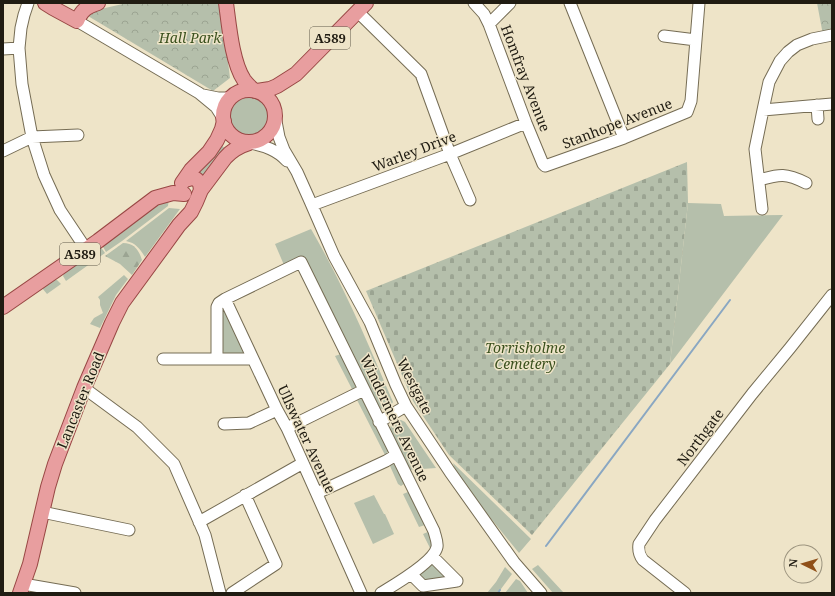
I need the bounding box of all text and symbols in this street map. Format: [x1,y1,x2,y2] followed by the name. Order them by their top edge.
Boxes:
[497,22,555,134] street label: Homfray Avenue
[310,27,350,49] road number: A589
[158,28,222,47] park label: Hall Park
[559,93,675,153] street label: Stanhope Avenue
[369,126,459,176] street label: Warley Drive
[60,243,100,265] road number: A589
[485,338,565,373] park label: Torrisholme Cemetery
[52,348,108,451] street label: Lancaster Road
[356,351,434,485] street label: Windermere Avenue
[393,355,437,417] street label: Westgate
[274,382,340,496] street label: Ullswater Avenue
[672,405,728,469] street label: Northgate
[783,544,823,584] north arrow
[785,558,800,568] text: N

